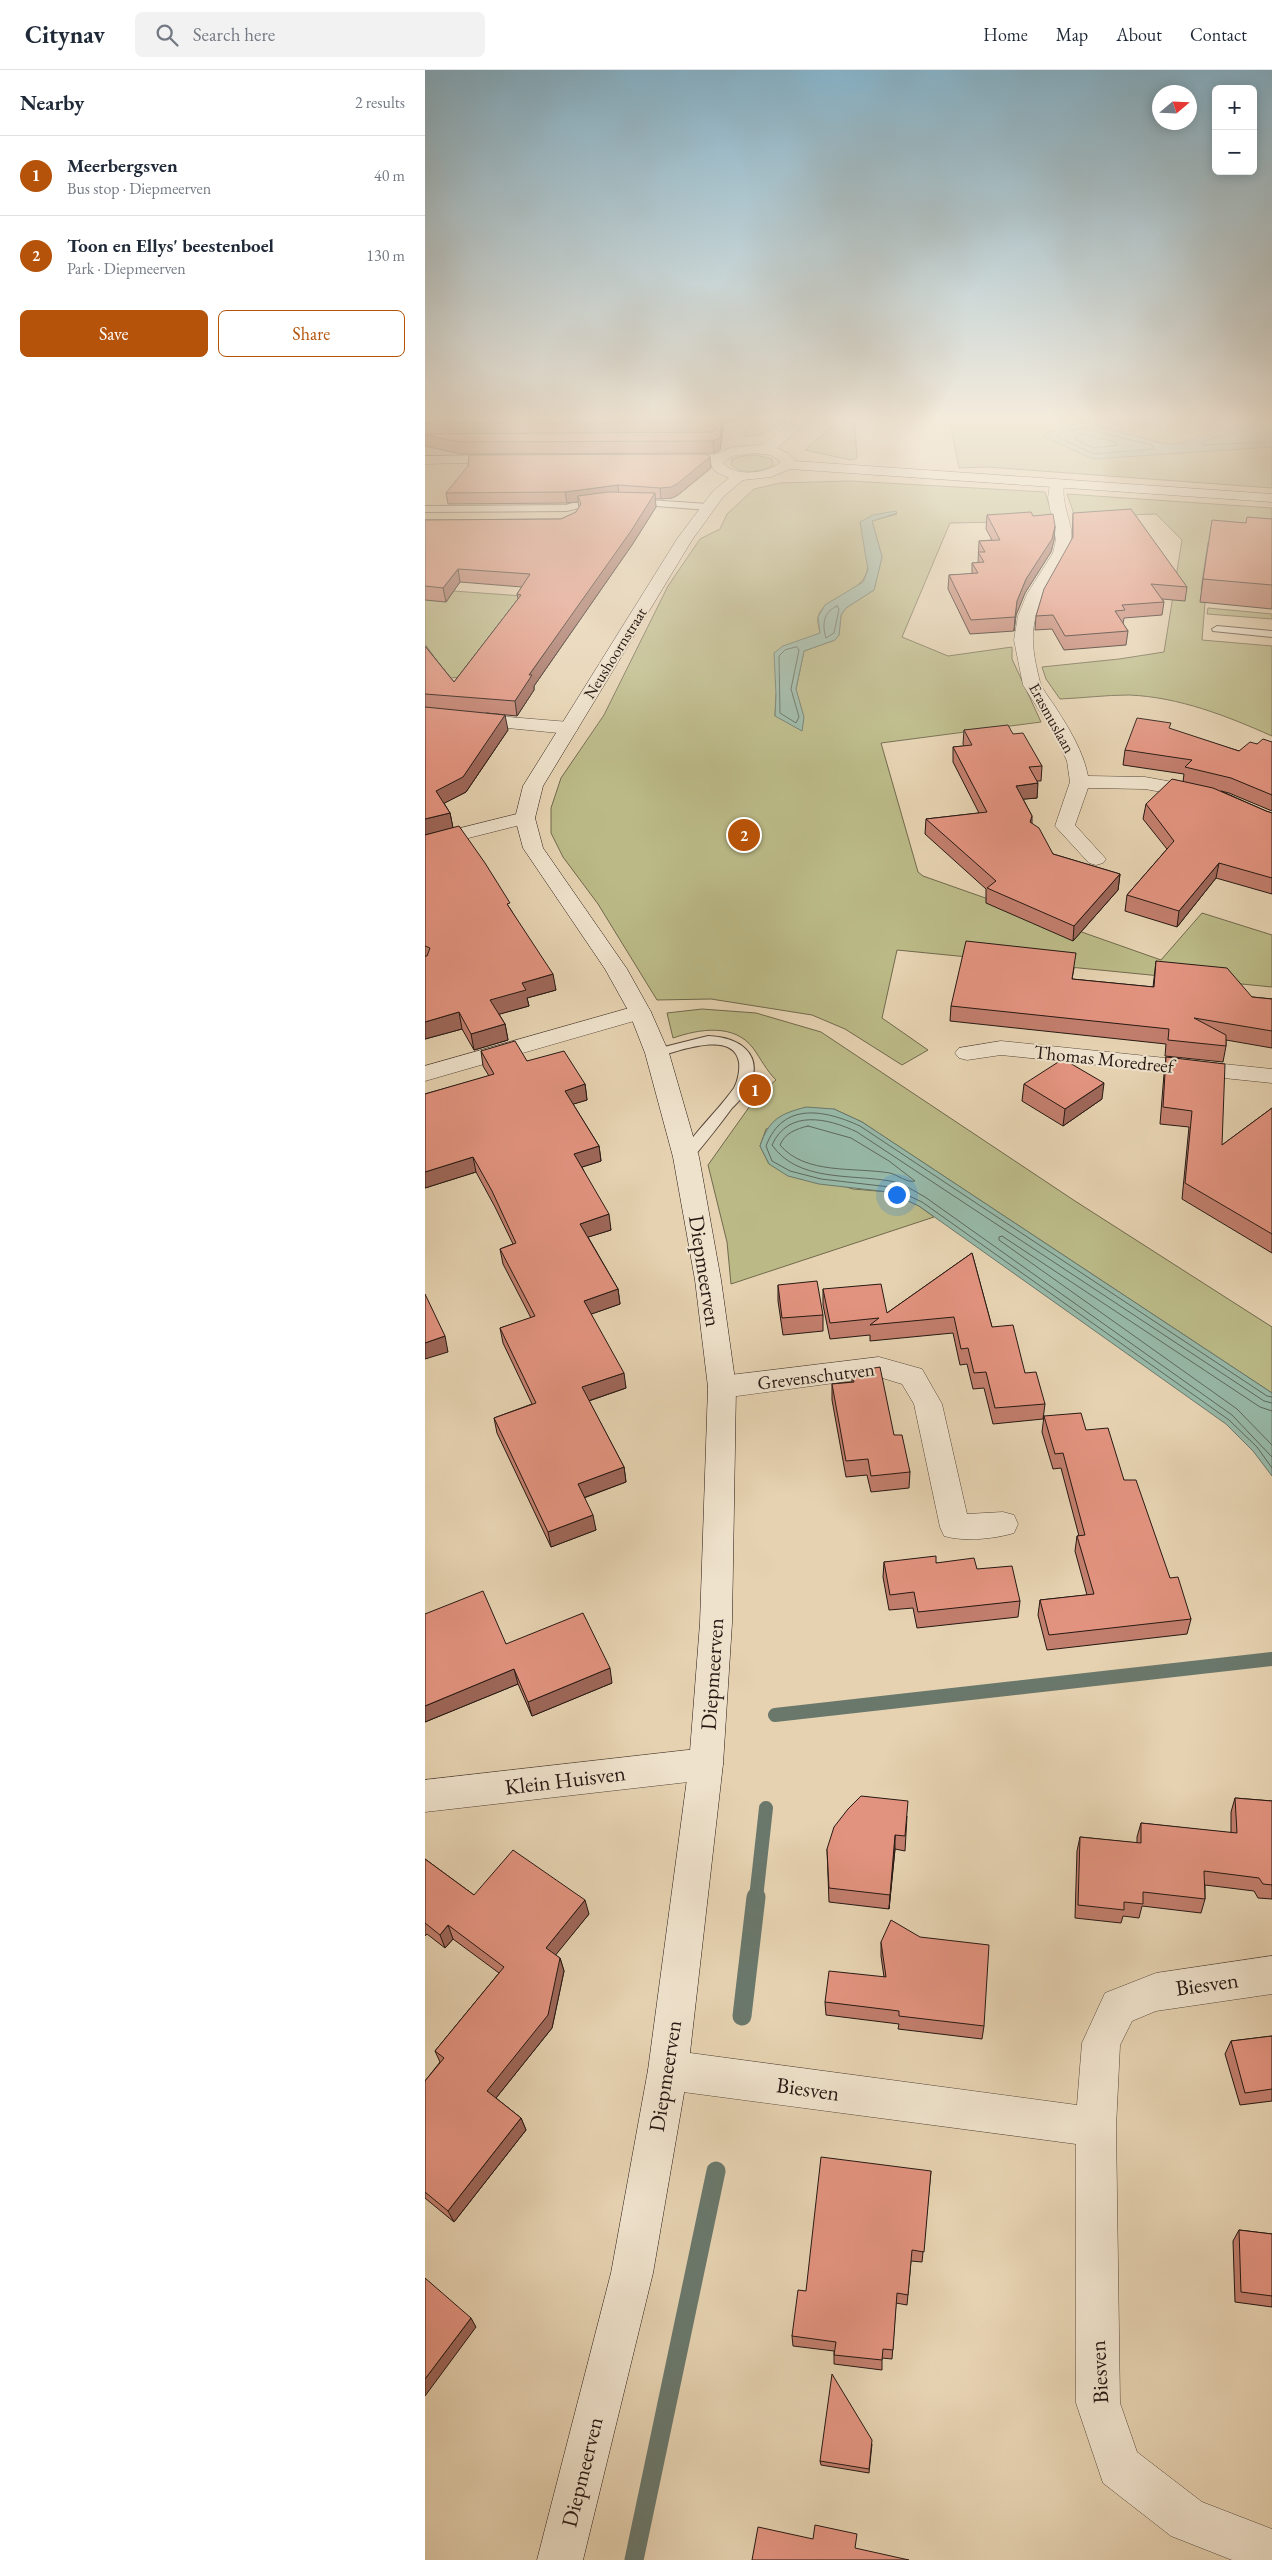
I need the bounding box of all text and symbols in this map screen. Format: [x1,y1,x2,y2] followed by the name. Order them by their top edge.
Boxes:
[135,12,485,57] search box
[25,19,105,50] text: Citynav
[153,21,181,49] icon: search
[193,22,275,47] text: Search here
[983,23,1028,46] text: Home
[1056,23,1088,46] text: Map
[1116,23,1162,46] text: About
[1190,23,1247,46] text: Contact
[1152,85,1197,130] north arrow
[1212,85,1257,175] map controls
[1212,85,1257,130] button: +
[20,89,84,116] text: Nearby
[355,92,405,113] text: 2 results
[1212,130,1257,175] button: −
[67,153,178,178] text: Meerbergsven
[32,165,40,186] text: 1
[374,165,405,186] text: 40 m
[67,178,211,199] text: Bus stop · Diepmeerven
[67,233,274,258] text: Toon en Ellys' beestenboel
[32,245,40,266] text: 2
[366,245,405,266] text: 130 m
[67,258,186,279] text: Park · Diepmeerven
[20,310,208,357] button: Save
[218,310,405,357] button: Share
[579,603,651,703] street label: Neushoornstraat
[1024,679,1080,757] street label: Erasmuslaan
[728,816,760,854] pin: 2
[1033,1039,1177,1079] street label: Thomas Moredreef
[739,1071,771,1109] pin: 1
[884,1182,910,1208] your location
[682,1213,728,1329] street label: Diepmeerven
[756,1356,876,1396] street label: Grevenschutven
[694,1616,730,1731] street label: Diepmeerven
[503,1758,627,1802] street label: Klein Huisven
[1174,1965,1241,2003] street label: Biesven
[642,2018,688,2134] street label: Diepmeerven
[775,2070,842,2108] street label: Biesven
[1083,2339,1115,2404] street label: Biesven
[554,2413,610,2530] street label: Diepmeerven

